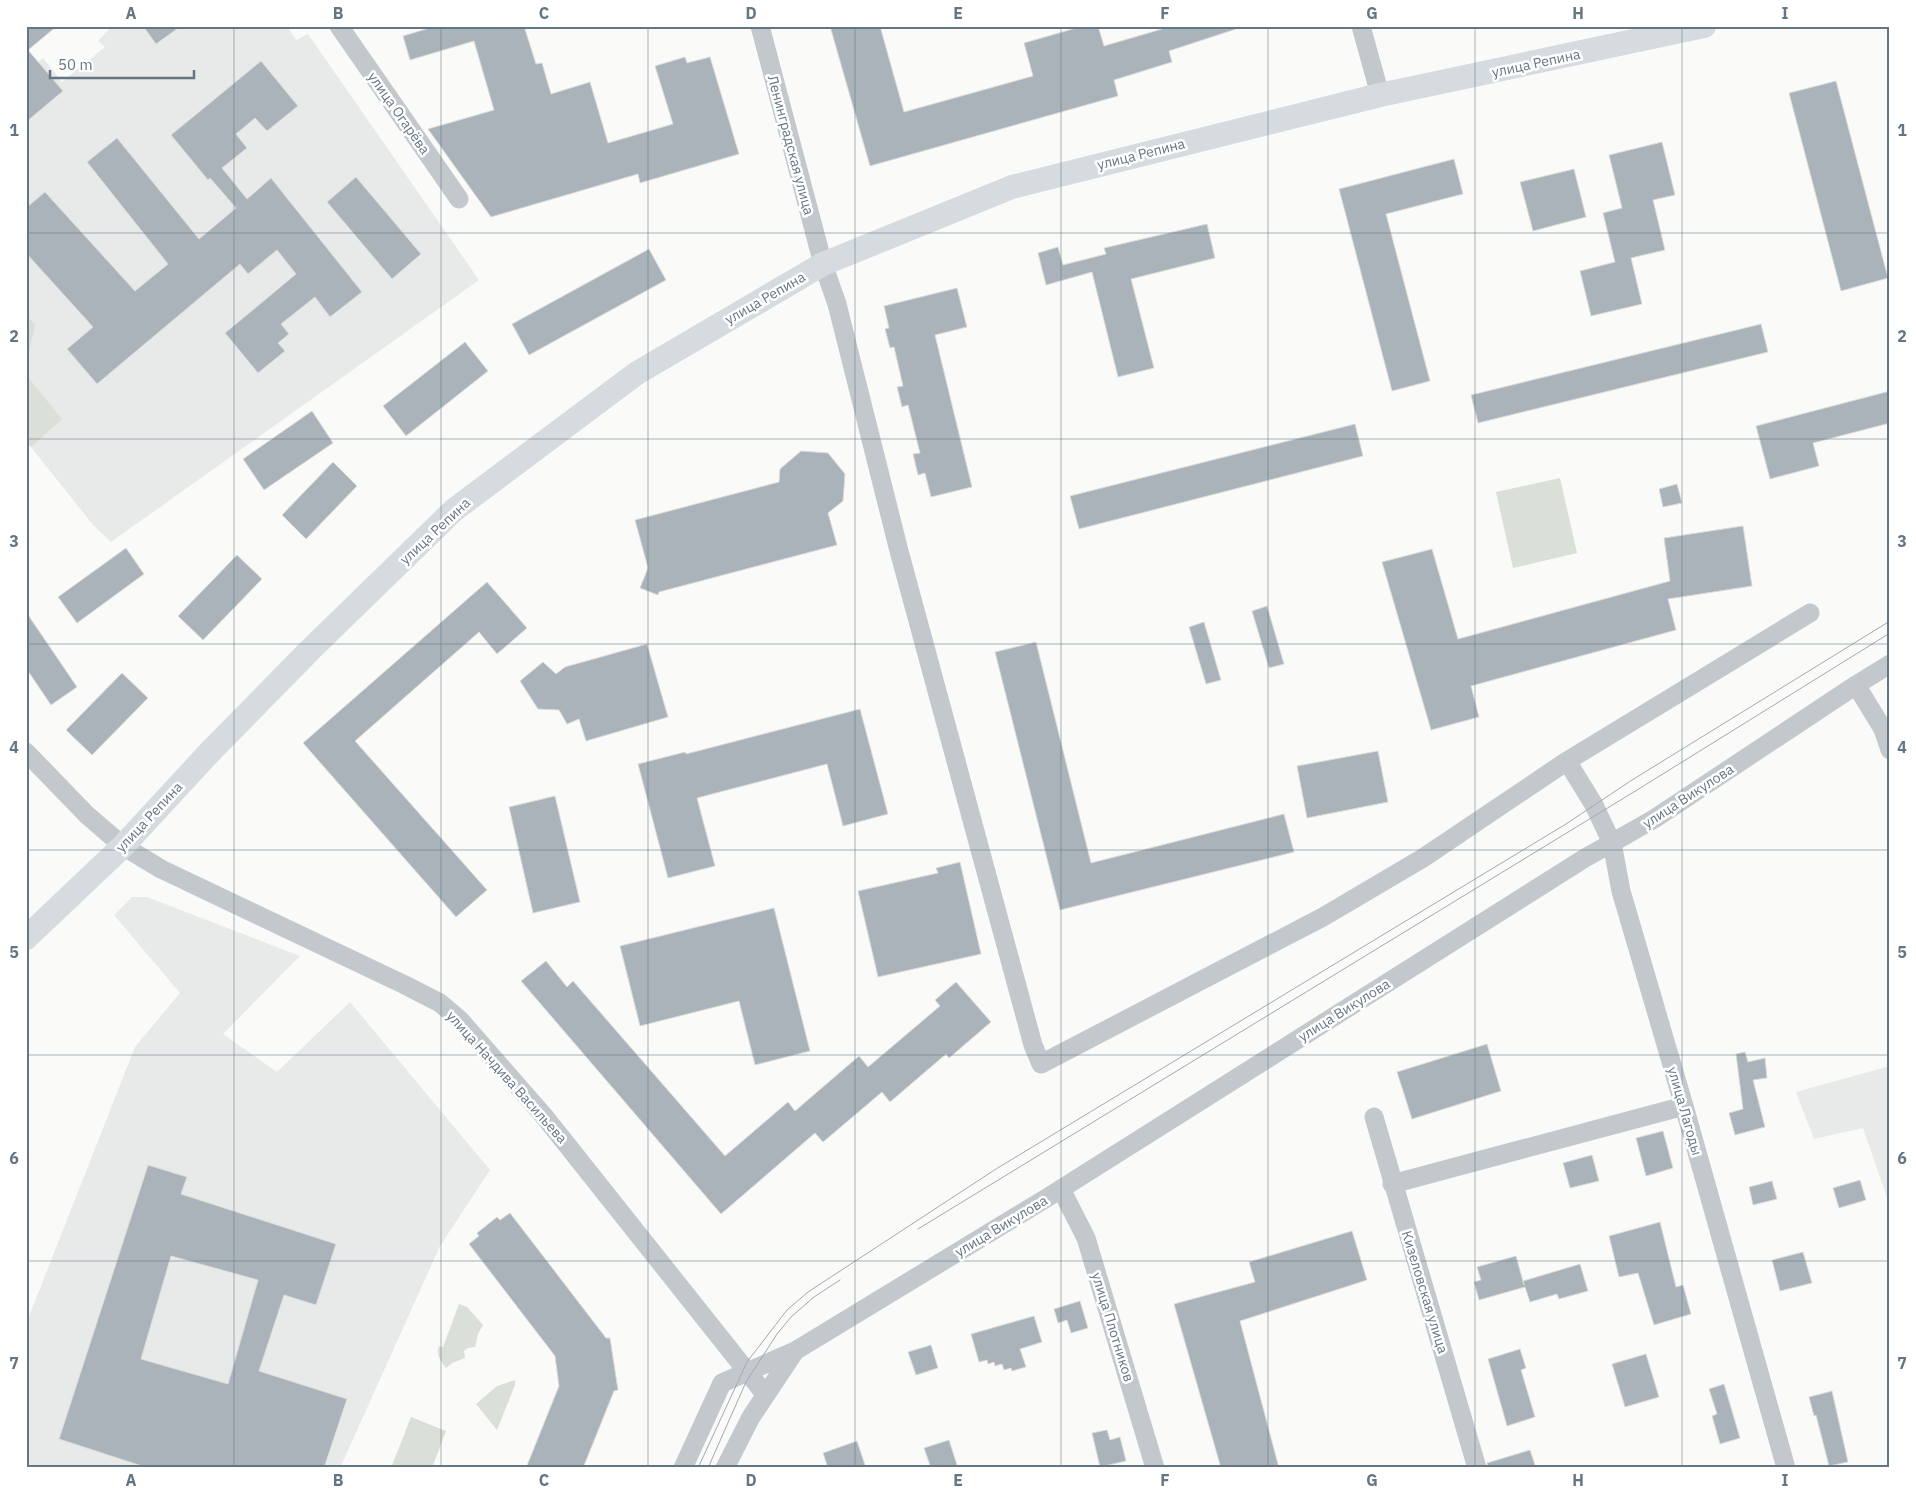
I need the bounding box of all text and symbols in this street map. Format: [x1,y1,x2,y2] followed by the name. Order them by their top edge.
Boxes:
[126,3,137,23] text: A
[333,3,344,23] text: B
[539,3,549,23] text: C
[745,3,757,23] text: D
[953,3,963,23] text: E
[1160,3,1170,23] text: F
[1366,3,1378,23] text: G
[1572,3,1584,23] text: H
[1782,3,1789,23] text: I
[1490,45,1582,81] street label: улица Репина
[50,48,194,80] scale bar
[58,55,93,74] text: 50 m
[364,68,434,158] street label: улица Огарёва
[764,73,818,217] street label: Ленинградская улица
[9,120,19,140] text: 1
[1897,120,1907,140] text: 1
[1095,134,1187,174] street label: улица Репина
[722,267,809,328] street label: улица Репина
[9,326,19,346] text: 2
[1897,326,1907,346] text: 2
[396,493,474,568] street label: улица Репина
[9,531,19,551] text: 3
[1897,531,1907,551] text: 3
[9,737,19,757] text: 4
[1897,737,1907,757] text: 4
[1639,760,1737,832] street label: улица Викулова
[112,778,187,856] street label: улица Репина
[9,942,19,962] text: 5
[1897,942,1907,962] text: 5
[1295,974,1394,1045] street label: улица Викулова
[443,1007,572,1147] street label: улица Начдива Васильева
[1664,1065,1706,1157] street label: улица Лагоды
[9,1148,19,1168] text: 6
[1897,1148,1907,1168] text: 6
[951,1191,1051,1261] street label: улица Викулова
[1398,1229,1452,1356] street label: Кизеловская улица
[1088,1270,1138,1384] street label: улица Плотников
[9,1353,19,1373] text: 7
[1897,1353,1907,1373] text: 7
[126,1470,137,1490] text: A
[333,1470,344,1490] text: B
[539,1470,549,1490] text: C
[745,1470,757,1490] text: D
[953,1470,963,1490] text: E
[1160,1470,1170,1490] text: F
[1366,1470,1378,1490] text: G
[1572,1470,1584,1490] text: H
[1782,1470,1789,1490] text: I

